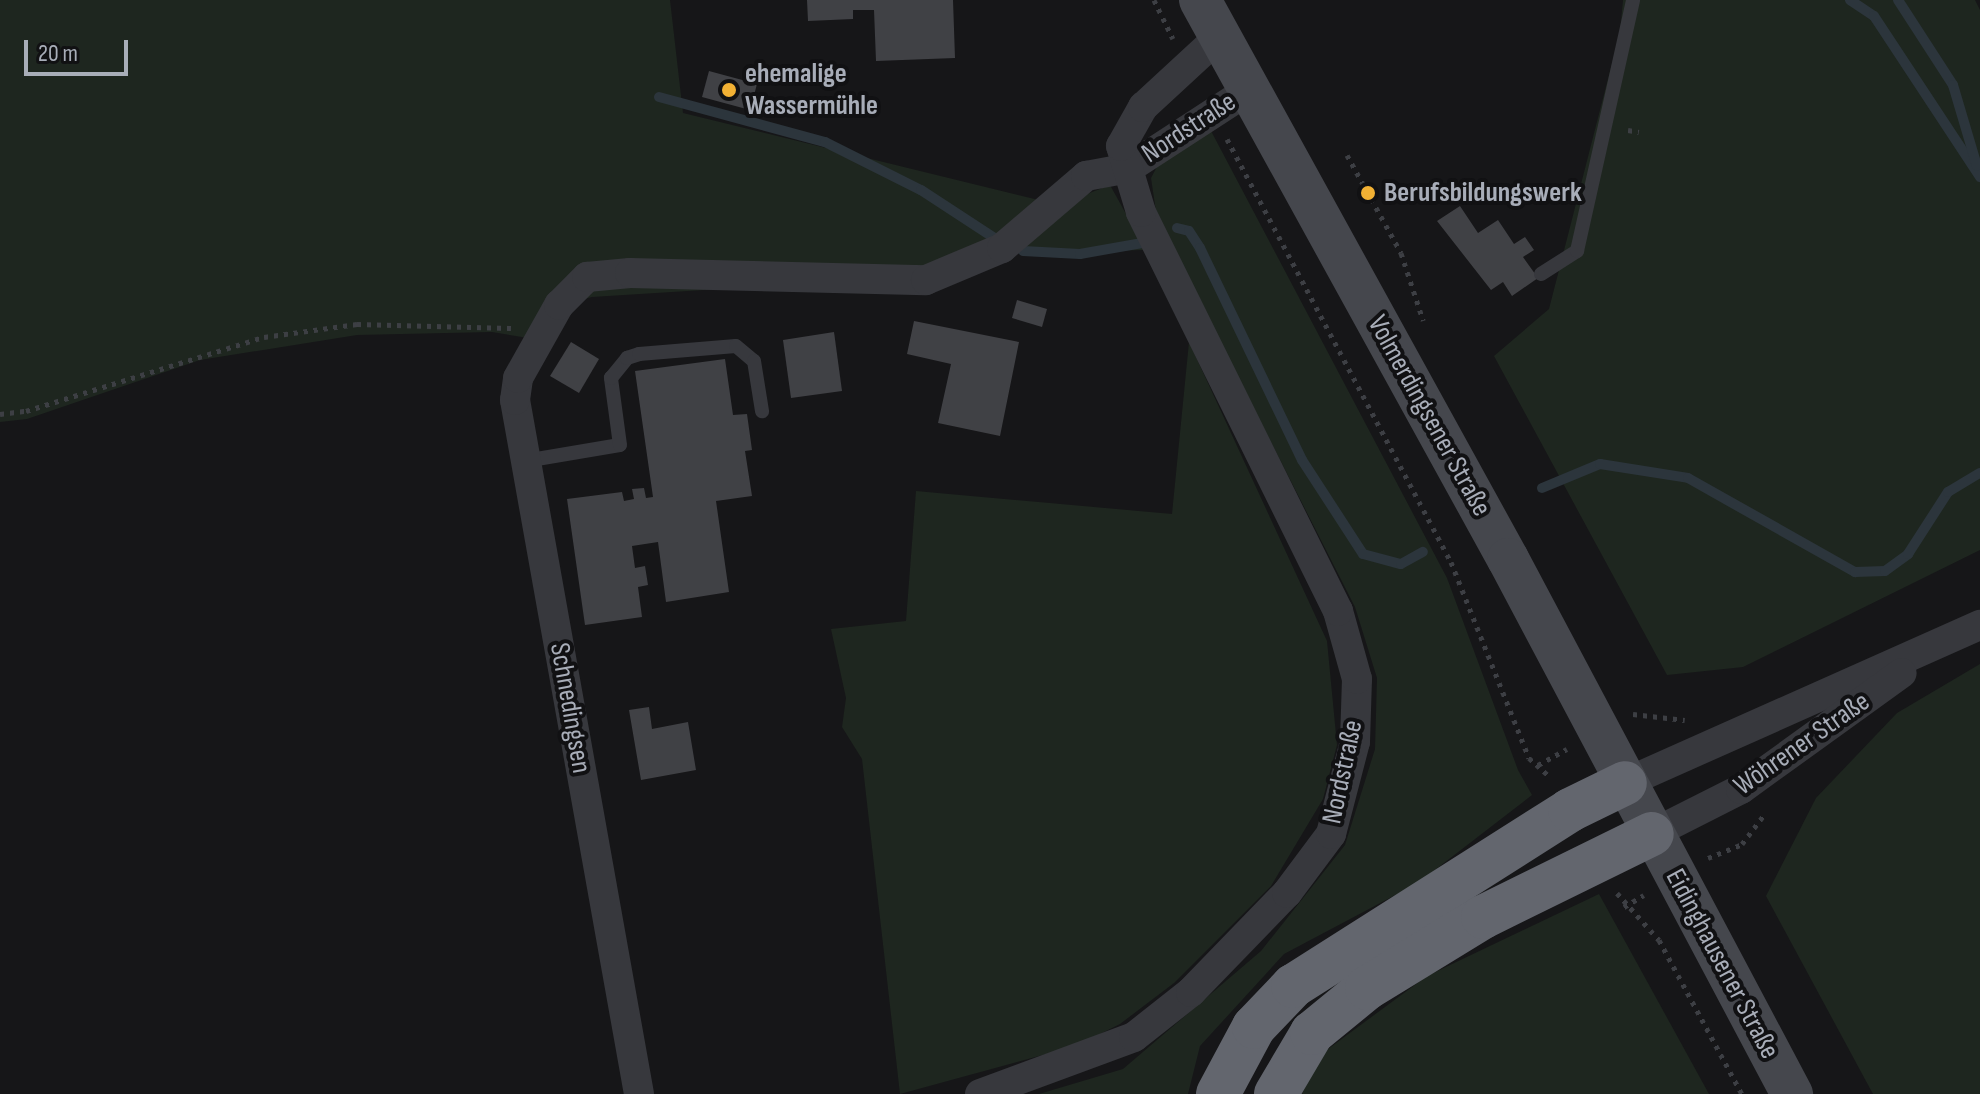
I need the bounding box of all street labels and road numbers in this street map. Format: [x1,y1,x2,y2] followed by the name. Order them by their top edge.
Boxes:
[1136,85,1242,171] street label: Nordstraße
[1360,310,1498,522] street label: Volmerdingsener Straße
[542,640,598,776] street label: Schnedingsen
[1728,685,1876,803] street label: Wöhrener Straße
[1316,717,1370,827] street label: Nordstraße
[1658,863,1786,1065] street label: Eidinghausener Straße

